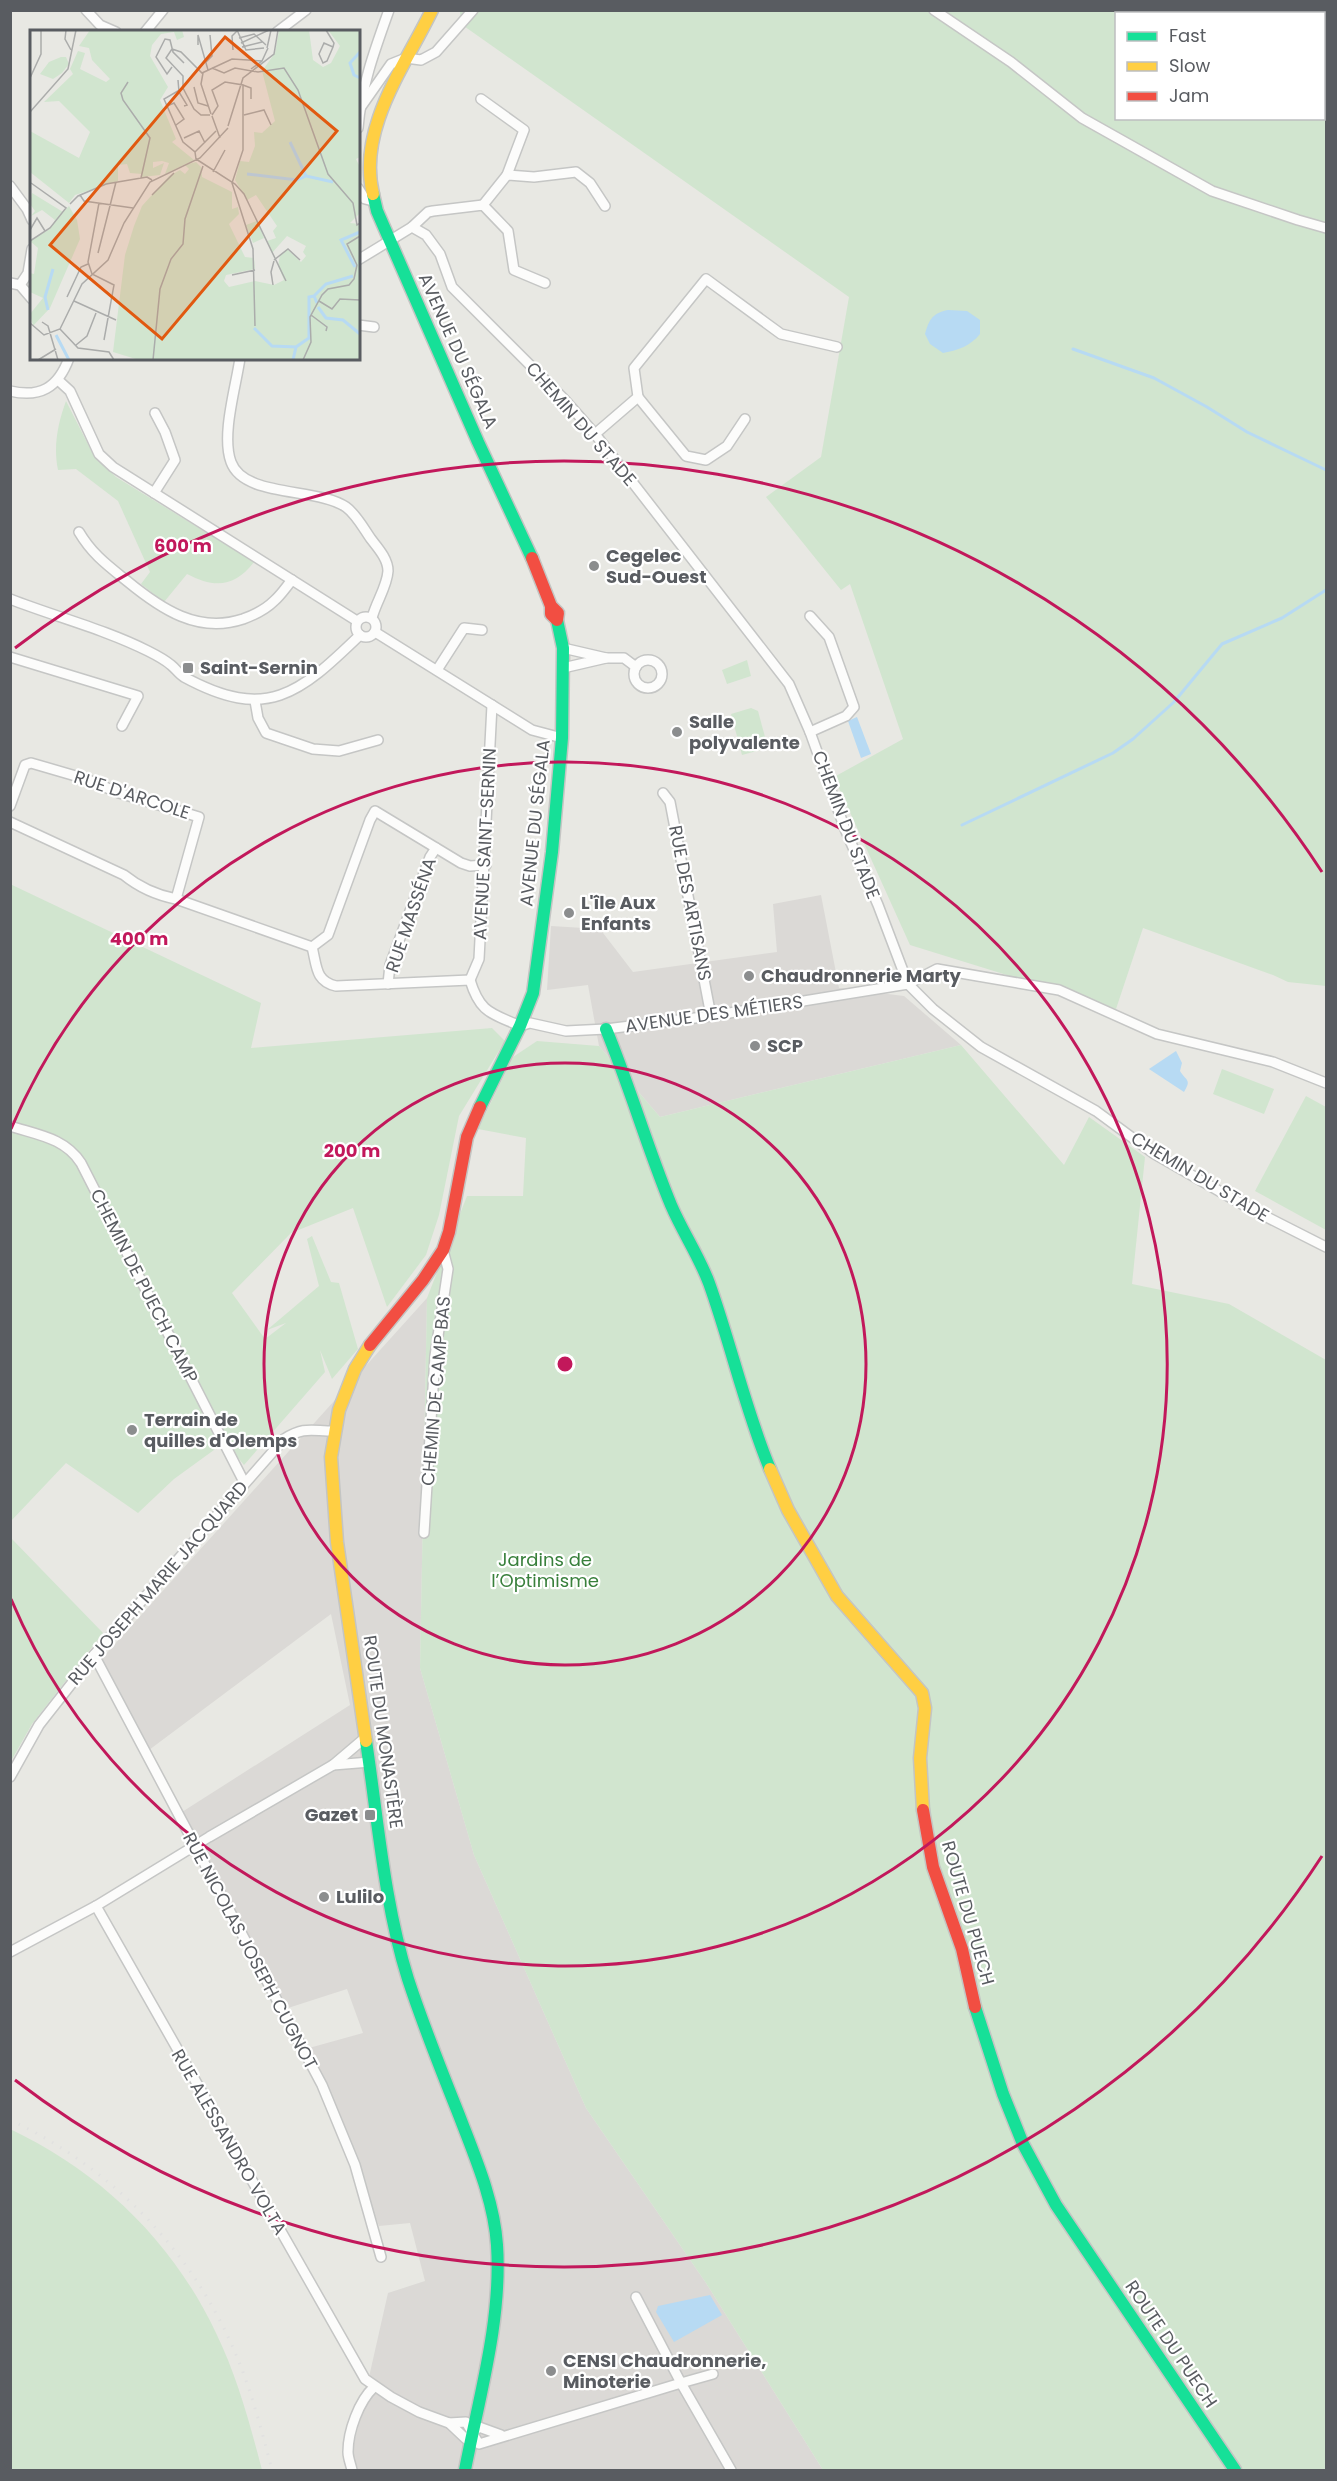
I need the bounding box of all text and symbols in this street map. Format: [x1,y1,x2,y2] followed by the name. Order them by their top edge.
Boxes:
[1115,12,1325,120] legend
[1169,23,1206,48] text: Fast
[30,30,360,360] inset map
[1169,53,1211,78] text: Slow
[1169,83,1209,108] text: Jam
[413,269,504,433] street label: AVENUE DU SÉGALA
[520,356,642,491] street label: CHEMIN DU STADE
[154,533,212,558] text: 600 m
[606,543,707,589] place label: Cegelec Sud-Ouest
[587,559,601,573] marker: Cegelec Sud-Ouest
[200,655,318,680] place label: Saint-Sernin
[181,661,195,675] marker: Saint-Sernin
[689,709,800,755] place label: Salle polyvalente
[670,725,684,739] marker: Salle polyvalente
[513,738,556,908] street label: AVENUE DU SÉGALA
[467,747,502,941] street label: AVENUE SAINT-SERNIN
[807,747,886,903] street label: CHEMIN DU STADE
[71,764,193,825] street label: RUE D'ARCOLE
[663,823,718,983] street label: RUE DES ARTISANS
[379,854,442,976] street label: RUE MASSÉNA
[581,890,656,936] place label: L'île Aux Enfants
[562,906,576,920] marker: L'île Aux Enfants
[110,926,168,951] text: 400 m
[761,963,962,988] place label: Chaudronnerie Marty
[742,969,756,983] marker: Chaudronnerie Marty
[623,989,804,1038] street label: AVENUE DES MÉTIERS
[767,1033,803,1058] place label: SCP
[748,1039,762,1053] marker: SCP
[1127,1125,1274,1228] street label: CHEMIN DU STADE
[324,1138,380,1163] text: 200 m
[85,1184,204,1387] street label: CHEMIN DE PUECH CAMP
[415,1295,456,1487] street label: CHEMIN DE CAMP BAS
[555,1354,575,1374] centre of rings
[144,1407,297,1453] place label: Terrain de quilles d'Olemps
[125,1423,139,1437] marker: Terrain de quilles d'Olemps
[62,1475,253,1690] street label: RUE JOSEPH MARIE JACQUARD
[491,1547,599,1593] park label: Jardins de l’Optimisme
[358,1634,409,1830] street label: ROUTE DU MONASTÈRE
[305,1802,358,1827] place label: Gazet
[363,1808,377,1822] marker: Gazet
[177,1828,324,2074] street label: RUE NICOLAS JOSEPH CUGNOT
[936,1838,1001,1988] street label: ROUTE DU PUECH
[336,1884,384,1909] place label: Lulilo
[317,1890,331,1904] marker: Lulilo
[166,2044,293,2239] street label: RUE ALESSANDRO VOLTA
[1119,2275,1223,2412] street label: ROUTE DU PUECH
[563,2348,766,2394] place label: CENSI Chaudronnerie, Minoterie
[544,2364,558,2378] marker: CENSI Chaudronnerie, Minoterie

